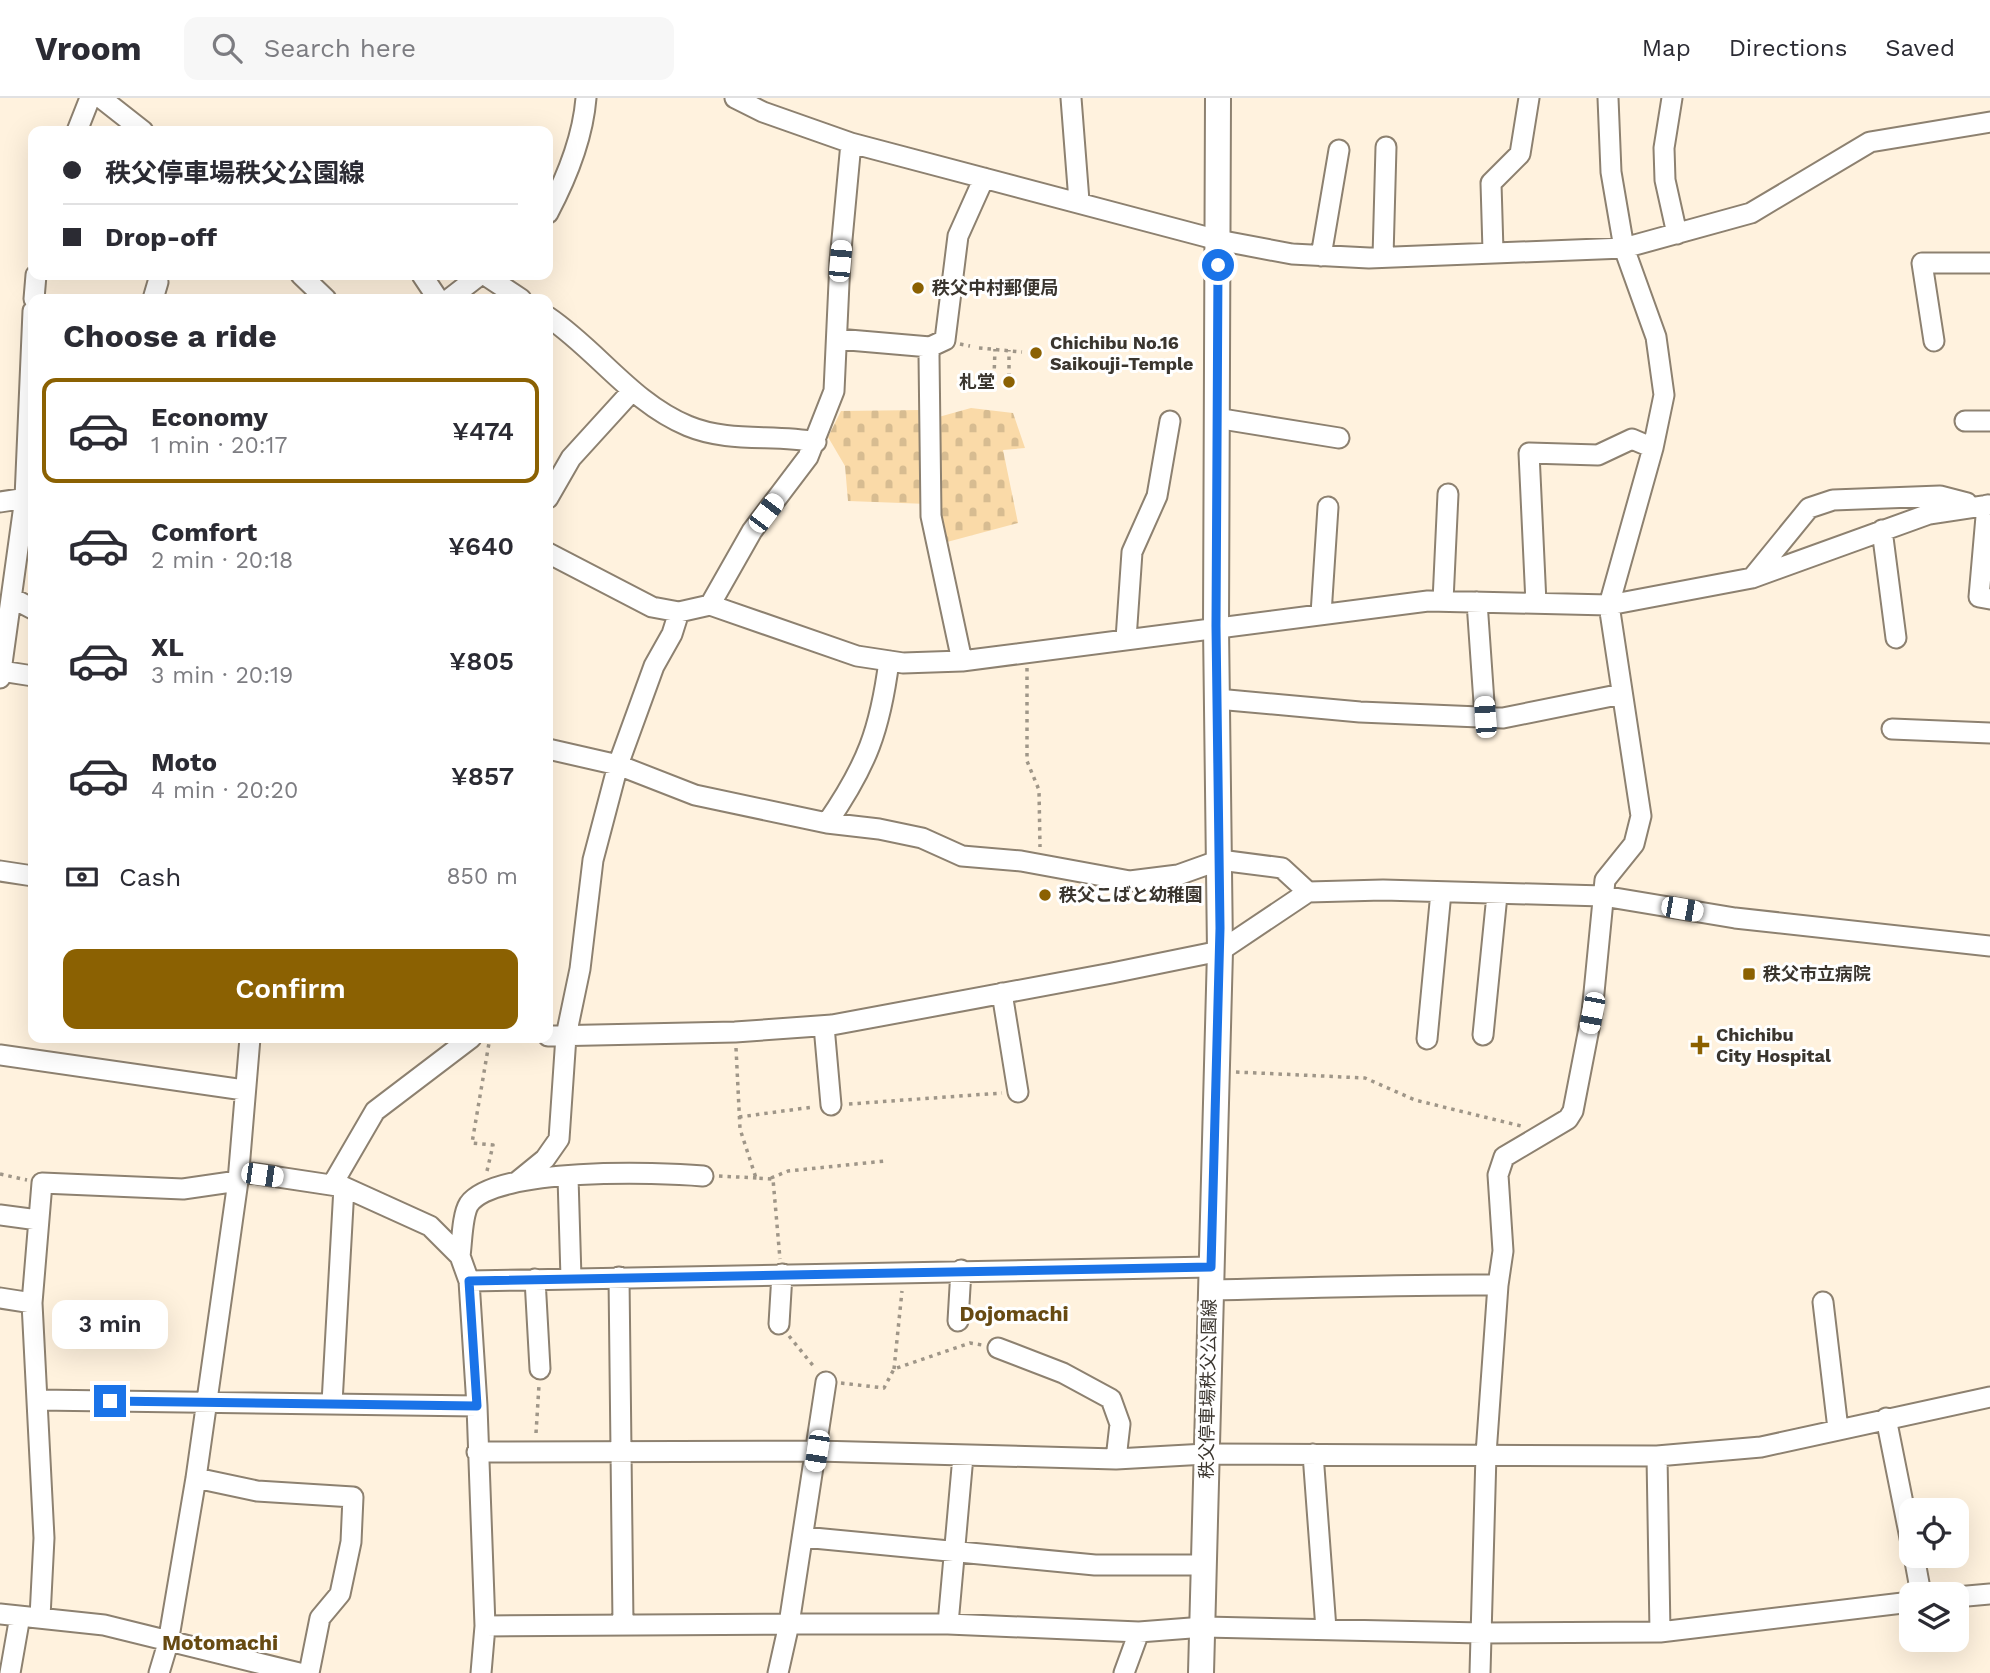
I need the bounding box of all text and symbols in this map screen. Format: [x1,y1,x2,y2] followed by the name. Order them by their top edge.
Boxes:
[184,17,674,80] search box
[35,29,142,68] text: Vroom
[208,29,246,67] icon: search
[264,33,416,63] text: Search here
[1642,34,1691,62] text: Map
[1729,34,1847,62] text: Directions
[1885,34,1955,62] text: Saved
[105,158,365,188] text: 秩父停車場秩父公園線
[105,222,217,252] text: Drop-off
[828,239,853,283] car
[1202,249,1234,281] route start
[932,277,1058,298] place label: 秩父中村郵便局
[910,280,926,296] marker: 秩父中村郵便局
[63,317,277,355] text: Choose a ride
[1050,332,1193,374] place label: Chichibu No.16 Saikouji-Temple
[1028,345,1044,361] marker: Chichibu No.16 Saikouji-Temple
[959,371,995,392] place label: 札堂
[1001,374,1017,390] marker: 札堂
[67,399,130,462] icon: car
[151,402,268,432] text: Economy
[452,416,514,446] text: ¥474
[151,432,287,459] text: 1 min · 20:17
[745,490,788,536] car
[67,514,130,577] icon: car
[151,517,257,547] text: Comfort
[448,531,514,561] text: ¥640
[151,547,293,574] text: 2 min · 20:18
[67,629,130,692] icon: car
[151,632,184,662] text: XL
[449,646,514,676] text: ¥805
[151,662,293,689] text: 3 min · 20:19
[1474,695,1497,739] car
[67,744,130,807] icon: car
[151,747,217,777] text: Moto
[451,761,514,791] text: ¥857
[151,777,298,804] text: 4 min · 20:20
[63,858,101,896] icon: cash
[119,862,181,892] text: Cash
[446,863,518,890] text: 850 m
[1059,884,1203,905] place label: 秩父こばと幼稚園
[1037,887,1053,903] marker: 秩父こばと幼稚園
[1660,895,1705,923] car
[63,949,518,1029] button: Confirm
[1763,963,1871,984] place label: 秩父市立病院
[1741,966,1757,982] marker: 秩父市立病院
[1578,990,1607,1036] car
[1716,1024,1831,1066] place label: Chichibu City Hospital
[1690,1035,1710,1055] marker: Chichibu City Hospital
[240,1162,285,1188] car
[1195,1299,1220,1479] street label: 秩父停車場秩父公園線
[52,1300,168,1348] callout: 3 min
[959,1301,1069,1326] district label: Dojomachi
[78,1311,142,1338] text: 3 min
[94,1385,126,1417] route end
[804,1429,831,1473] car
[1899,1498,1969,1652] map controls
[1899,1498,1969,1568] button: locate
[1899,1582,1969,1652] button: layers
[162,1630,278,1655] district label: Motomachi

